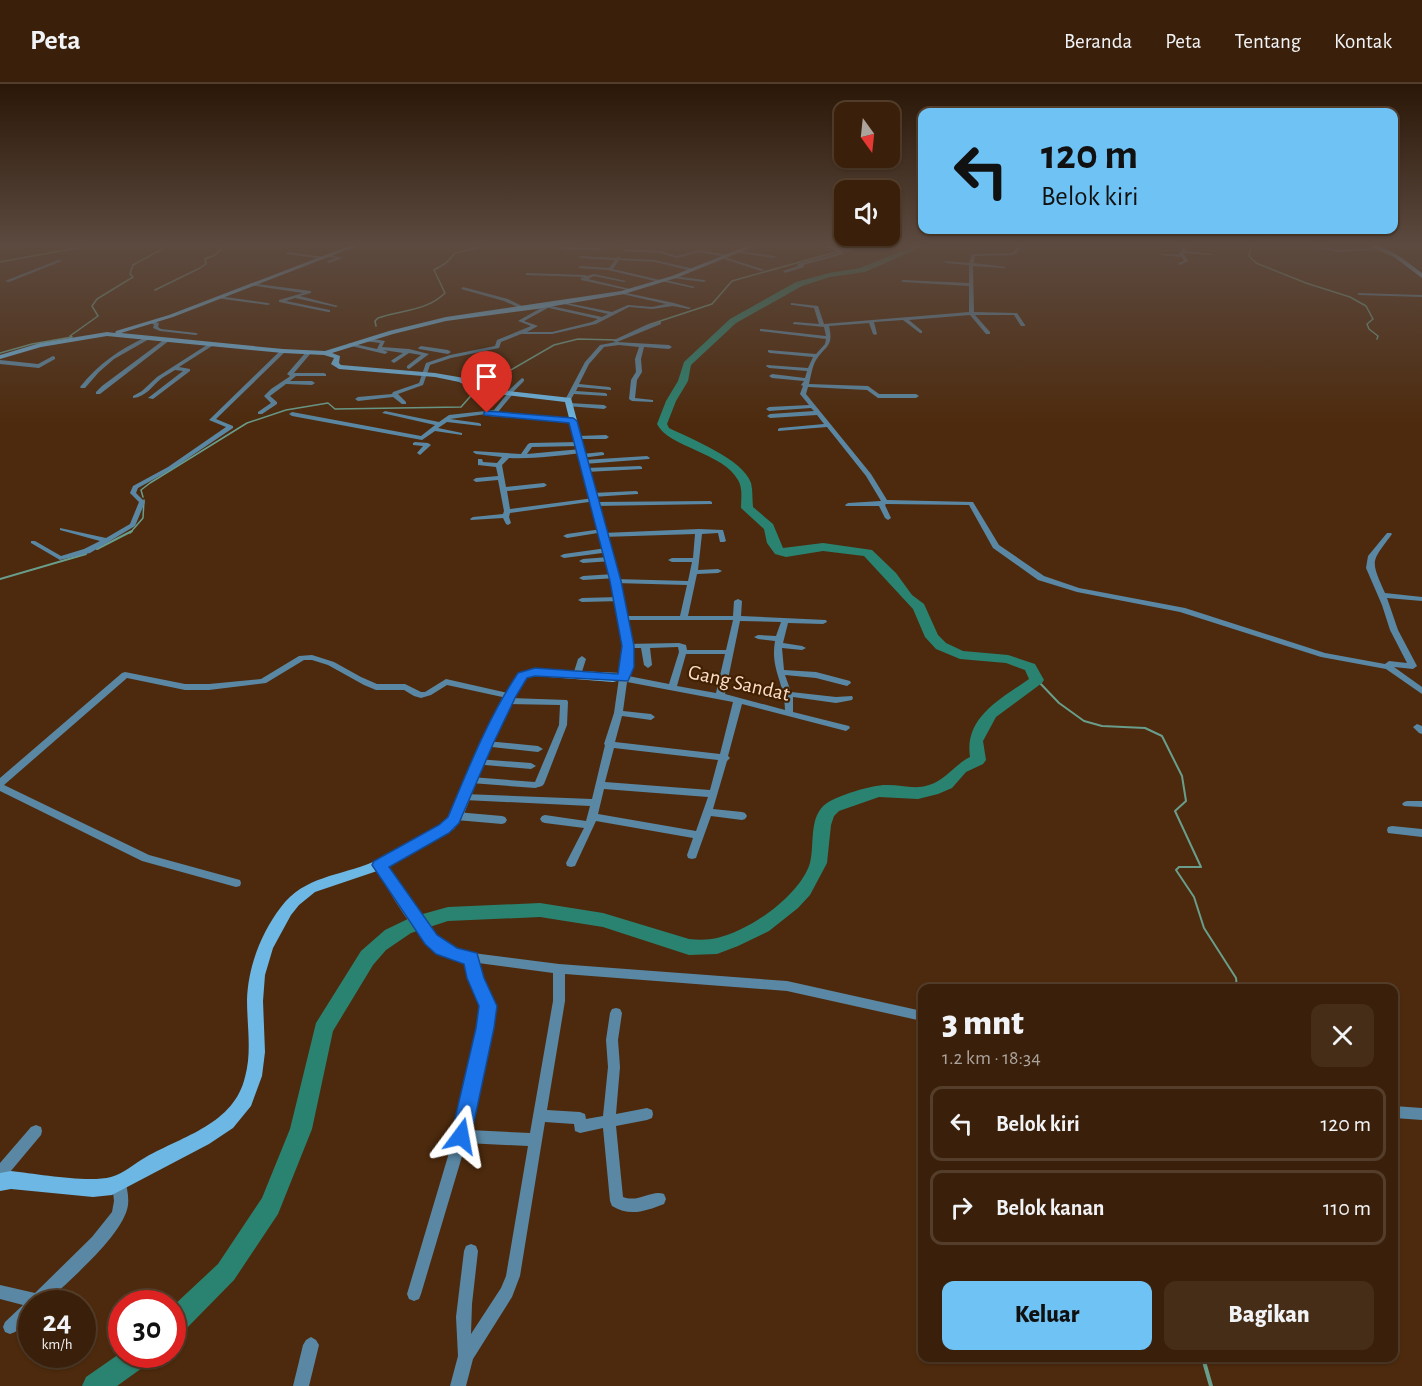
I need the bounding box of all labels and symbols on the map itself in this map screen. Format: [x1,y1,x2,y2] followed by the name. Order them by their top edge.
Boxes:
[834,102,900,168] north arrow
[461,351,512,413] pin
[686,661,792,705] street label: Gang Sandat
[429,1104,493,1168] position arrow
[108,1290,186,1368] speed limit sign: 30

